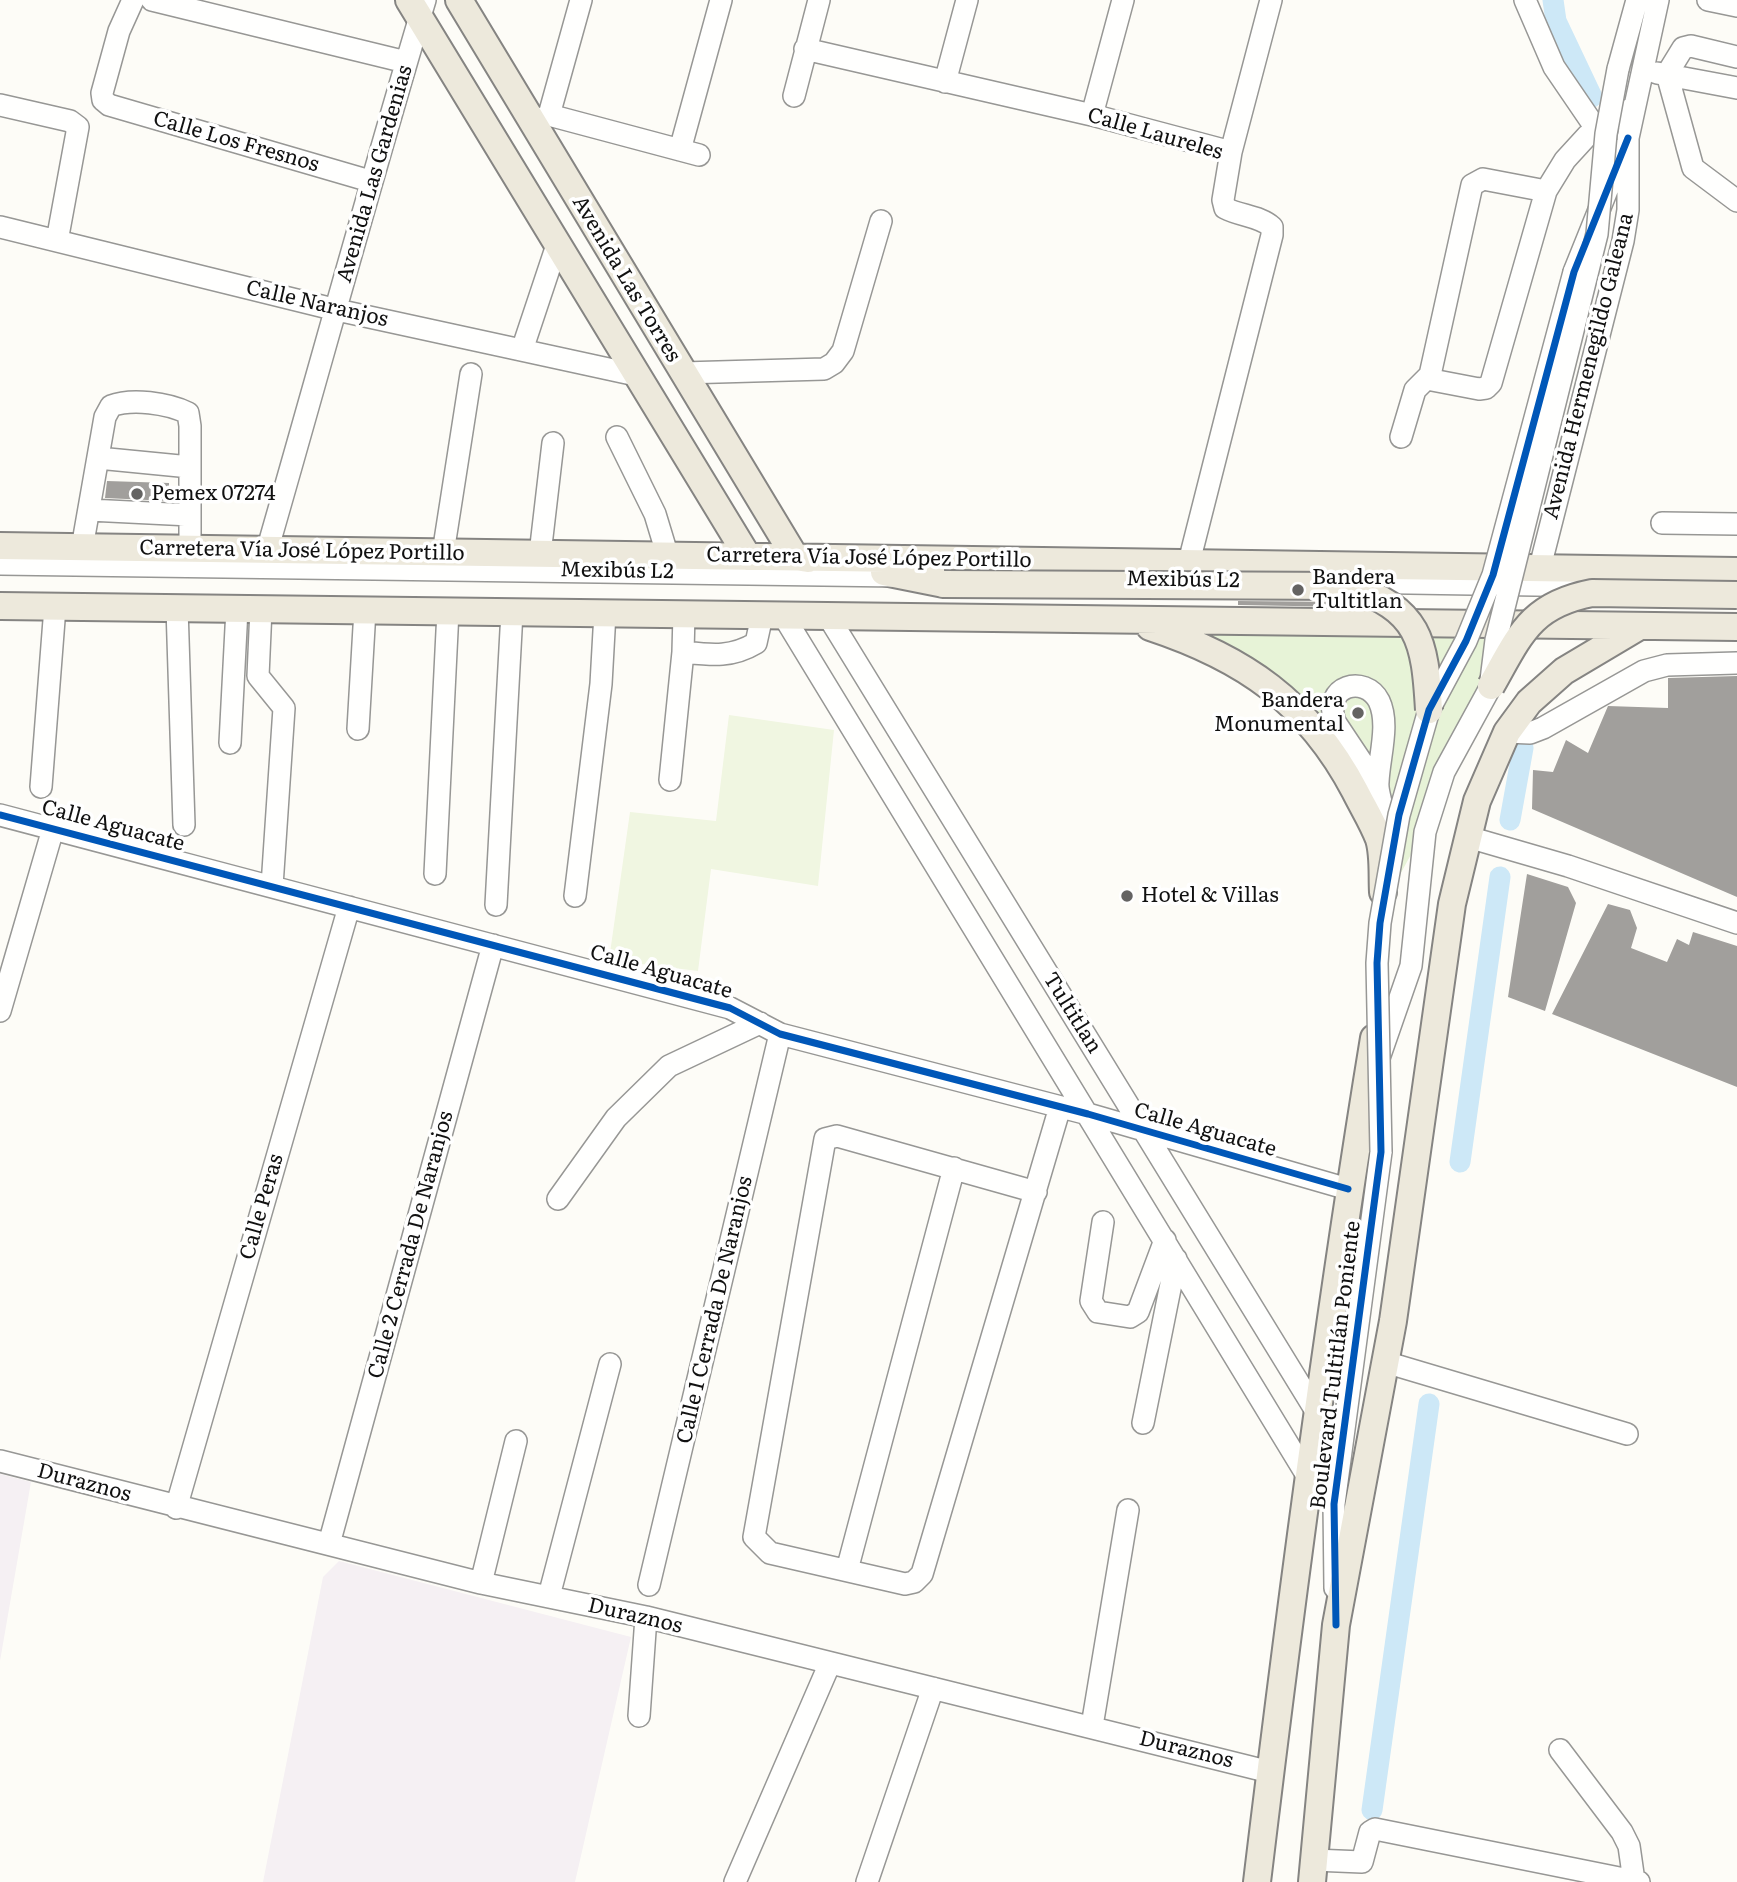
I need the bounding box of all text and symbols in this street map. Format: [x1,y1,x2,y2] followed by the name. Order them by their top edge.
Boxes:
[332,62,418,286] street label: Avenida Las Gardenias
[1085,103,1225,165] street label: Calle Laureles
[150,106,322,178] street label: Calle Los Fresnos
[566,191,686,367] street label: Avenida Las Torres
[1539,210,1639,522] street label: Avenida Hermenegildo Galeana
[244,275,390,333] street label: Calle Naranjos
[151,481,276,507] place label: Pemex 07274
[129,486,145,502] marker: Pemex 07274
[139,536,465,566] street label: Carretera Vía José López Portillo
[706,543,1032,573] street label: Carretera Vía José López Portillo
[560,557,674,585] street label: Mexibús L2
[1312,565,1403,615] place label: Bandera Tultitlan
[1126,566,1240,594] street label: Mexibús L2
[1290,582,1306,598] marker: Bandera Tultitlan
[1214,688,1344,738] place label: Bandera Monumental
[1350,705,1366,721] marker: Bandera Monumental
[39,795,187,857] street label: Calle Aguacate
[1141,883,1279,909] place label: Hotel & Villas
[1119,888,1135,904] marker: Hotel & Villas
[587,940,735,1004] street label: Calle Aguacate
[1037,968,1107,1058] street label: Tultitlan
[1131,1098,1279,1162] street label: Calle Aguacate
[363,1109,459,1381] street label: Calle 2 Cerrada De Naranjos
[235,1151,289,1263] street label: Calle Peras
[672,1174,758,1446] street label: Calle 1 Cerrada De Naranjos
[1306,1219,1366,1511] street label: Boulevard Tultitlán Poniente
[34,1458,134,1508] street label: Duraznos
[585,1593,685,1639] street label: Duraznos
[1136,1726,1236,1774] street label: Duraznos

